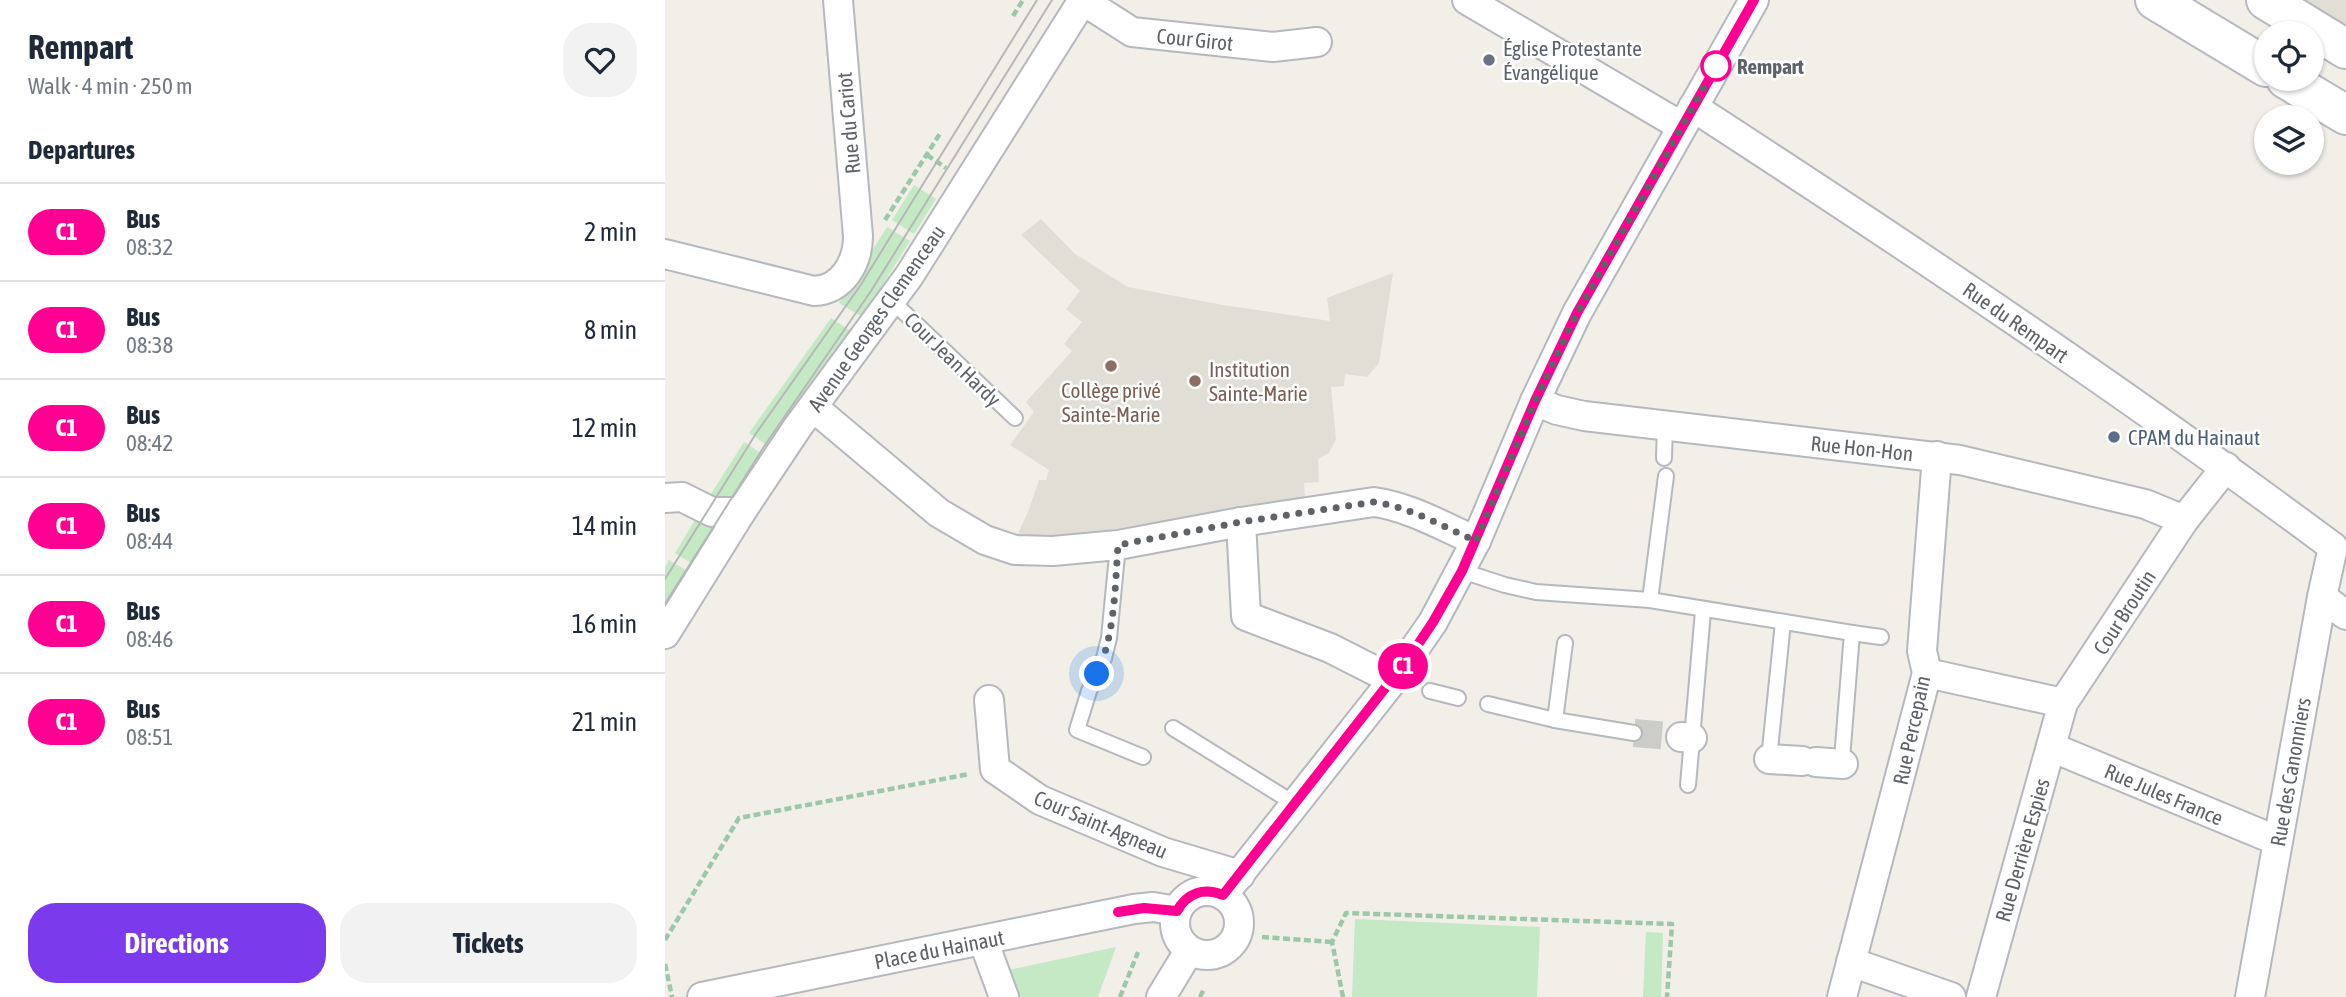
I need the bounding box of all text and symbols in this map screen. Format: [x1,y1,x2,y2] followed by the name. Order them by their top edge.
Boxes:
[2254,21,2324,175] map controls
[2254,21,2324,91] button: locate
[563,23,637,97] button: heart
[1156,23,1234,55] street label: Cour Girot
[28,28,133,66] text: Rempart
[1503,36,1642,84] place label: Église Protestante Évangélique
[1701,51,1731,81] marker: Rempart
[1481,52,1497,68] marker: Église Protestante Évangélique
[1737,54,1804,78] place label: Rempart
[832,71,864,175] street label: Rue du Cariot
[28,73,192,99] text: Walk · 4 min · 250 m
[2254,105,2324,175] button: layers
[28,135,135,165] text: Departures
[126,204,160,234] text: Bus
[584,217,637,247] text: 2 min
[55,218,78,245] text: C1
[803,220,949,416] street label: Avenue Georges Clemenceau
[126,234,173,260] text: 08:32
[1959,277,2073,367] street label: Rue du Rempart
[126,302,160,332] text: Bus
[900,307,1006,411] street label: Cour Jean Hardy
[584,315,637,345] text: 8 min
[55,316,78,343] text: C1
[126,332,173,358] text: 08:38
[1209,357,1308,405] place label: Institution Sainte-Marie
[1103,358,1119,374] marker: Collège privé Sainte-Marie
[1187,373,1203,389] marker: Institution Sainte-Marie
[1061,378,1161,426] place label: Collège privé Sainte-Marie
[126,400,160,430] text: Bus
[572,413,637,443] text: 12 min
[55,414,78,441] text: C1
[2128,425,2260,449] place label: CPAM du Hainaut
[2106,429,2122,445] marker: CPAM du Hainaut
[126,430,173,456] text: 08:42
[1810,431,1914,465] street label: Rue Hon-Hon
[126,498,160,528] text: Bus
[572,511,637,541] text: 14 min
[55,512,78,539] text: C1
[126,528,173,554] text: 08:44
[2088,565,2160,659] street label: Cour Broutin
[126,596,160,626] text: Bus
[572,609,637,639] text: 16 min
[55,610,78,637] text: C1
[126,626,173,652] text: 08:46
[1371,643,1435,689] line badge: C1
[1392,652,1414,679] text: C1
[1079,656,1114,691] your location
[1888,673,1934,787] street label: Rue Percepain
[126,694,160,724] text: Bus
[2265,696,2315,848] street label: Rue des Canonniers
[572,707,637,737] text: 21 min
[55,708,78,735] text: C1
[126,724,173,750] text: 08:51
[2101,758,2227,830] street label: Rue Jules France
[1990,776,2054,924] street label: Rue Derrière Espies
[1031,785,1171,863] street label: Cour Saint-Agneau
[28,903,326,983] button: Directions
[340,903,637,983] button: Tickets
[872,925,1006,973] street label: Place du Hainaut

